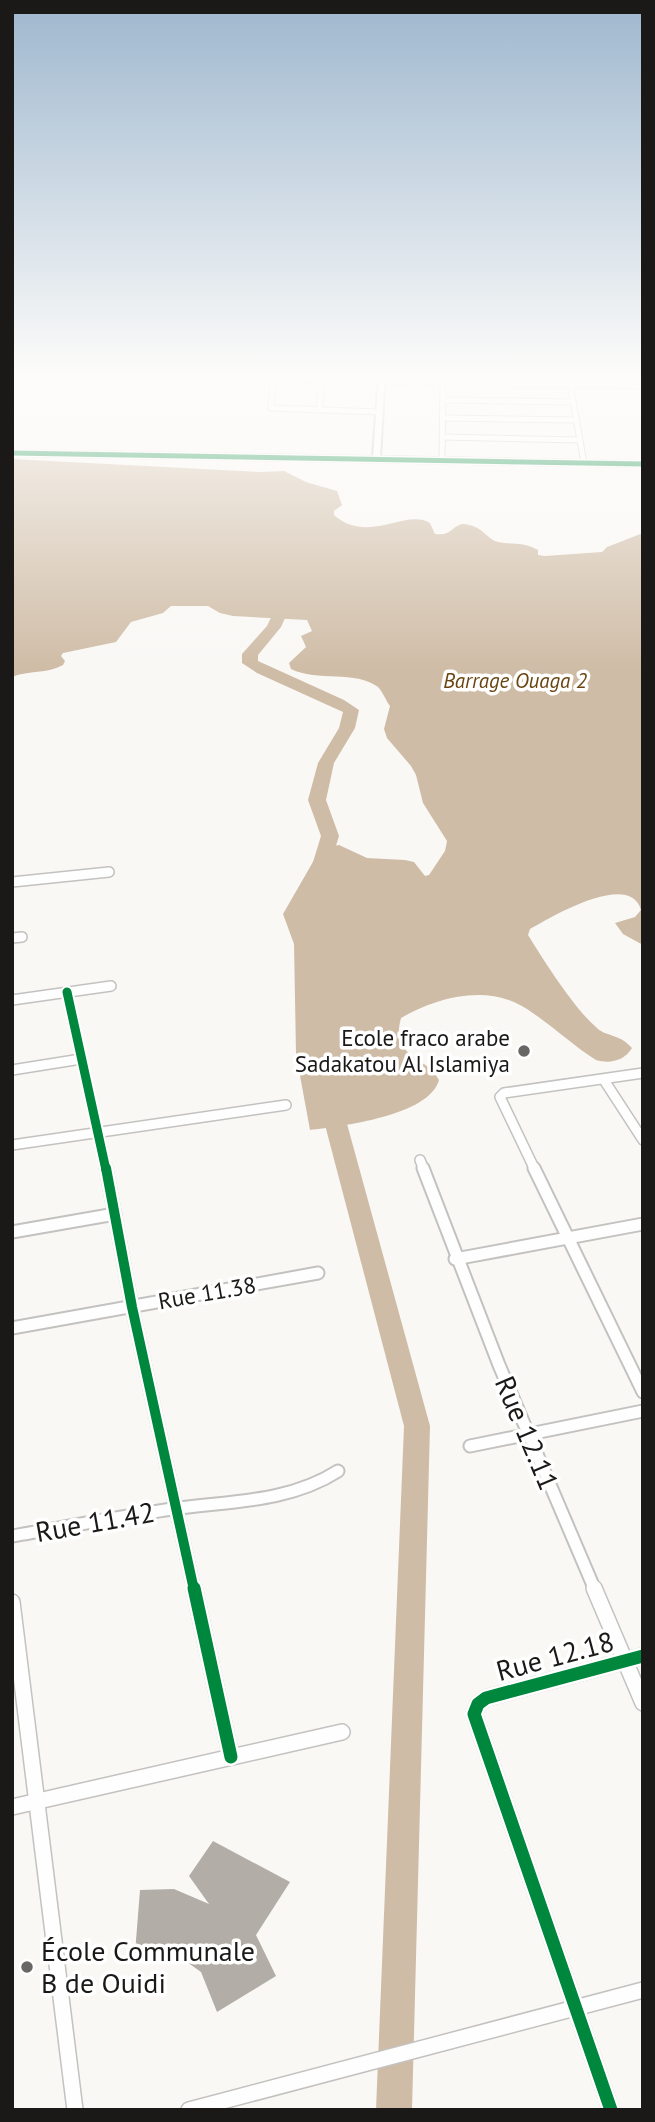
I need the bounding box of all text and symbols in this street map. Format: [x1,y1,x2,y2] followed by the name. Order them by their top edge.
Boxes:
[443,667,587,694] water label: Barrage Ouaga 2
[295,1023,510,1078] place label: Ecole fraco arabe Sadakatou Al Islamiya
[516,1043,532,1059] marker: Ecole fraco arabe Sadakatou Al Islamiya
[156,1270,258,1315] street label: Rue 11.38
[487,1370,568,1495] street label: Rue 12.11
[33,1493,157,1550] street label: Rue 11.42
[492,1622,618,1689] street label: Rue 12.18
[41,1932,255,2001] place label: École Communale B de Ouidi
[19,1959,35,1975] marker: École Communale B de Ouidi

